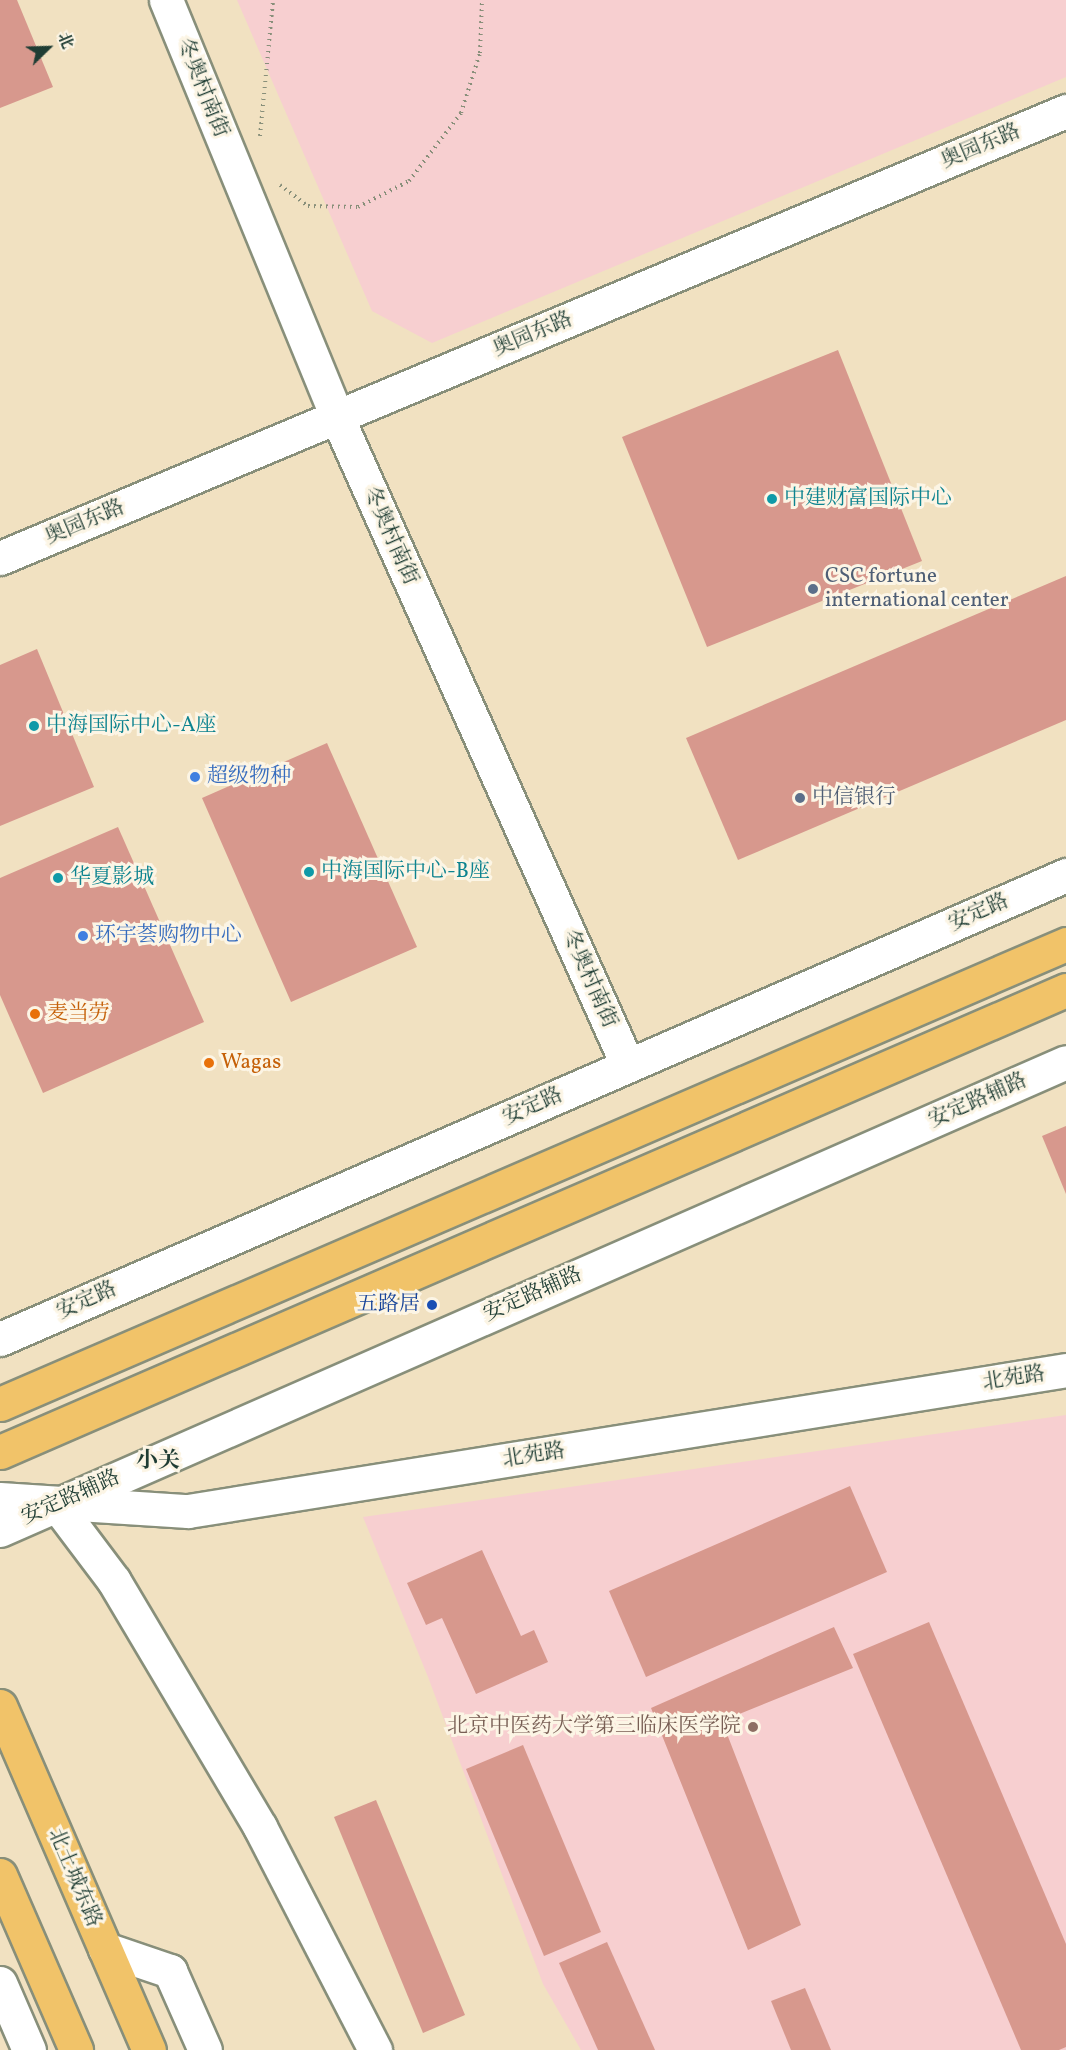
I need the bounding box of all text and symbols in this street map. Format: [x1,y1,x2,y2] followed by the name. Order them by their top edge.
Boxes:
[18,18,78,78] north arrow
[51,29,78,53] text: 北
[171,35,233,141] street label: 冬奥村南街
[937,119,1025,175] street label: 奥园东路
[489,307,577,363] street label: 奥园东路
[357,483,423,589] street label: 冬奥村南街
[784,486,952,512] place label: 中建财富国际中心
[765,492,779,506] marker: 中建财富国际中心
[41,495,129,551] street label: 奥园东路
[825,564,1009,614] place label: CSC fortune international center
[806,582,820,596] marker: CSC fortune international center
[46,713,215,739] place label: 中海国际中心-A座
[27,719,41,733] marker: 中海国际中心-A座
[207,764,291,790] place label: 超级物种
[188,770,202,784] marker: 超级物种
[812,785,896,811] place label: 中信银行
[793,791,807,805] marker: 中信银行
[321,859,489,885] place label: 中海国际中心-B座
[70,865,154,891] place label: 华夏影城
[302,865,316,879] marker: 中海国际中心-B座
[51,871,65,885] marker: 华夏影城
[945,889,1013,937] street label: 安定路
[95,923,242,949] place label: 环宇荟购物中心
[556,926,622,1032] street label: 冬奥村南街
[76,929,90,943] marker: 环宇荟购物中心
[47,1001,110,1027] place label: 麦当劳
[28,1007,42,1021] marker: 麦当劳
[221,1050,281,1076] place label: Wagas
[202,1056,216,1070] marker: Wagas
[925,1068,1031,1134] street label: 安定路辅路
[499,1083,567,1131] street label: 安定路
[480,1262,586,1328] street label: 安定路辅路
[53,1277,121,1325] street label: 安定路
[357,1292,420,1318] place label: 五路居
[425,1298,439,1312] marker: 五路居
[981,1362,1047,1396] street label: 北苑路
[501,1439,567,1473] street label: 北苑路
[136,1449,180,1475] district label: 小关
[18,1465,124,1531] street label: 安定路辅路
[447,1714,741,1740] place label: 北京中医药大学第三临床医学院
[746,1720,760,1734] marker: 北京中医药大学第三临床医学院
[42,1825,106,1931] street label: 北土城东路

